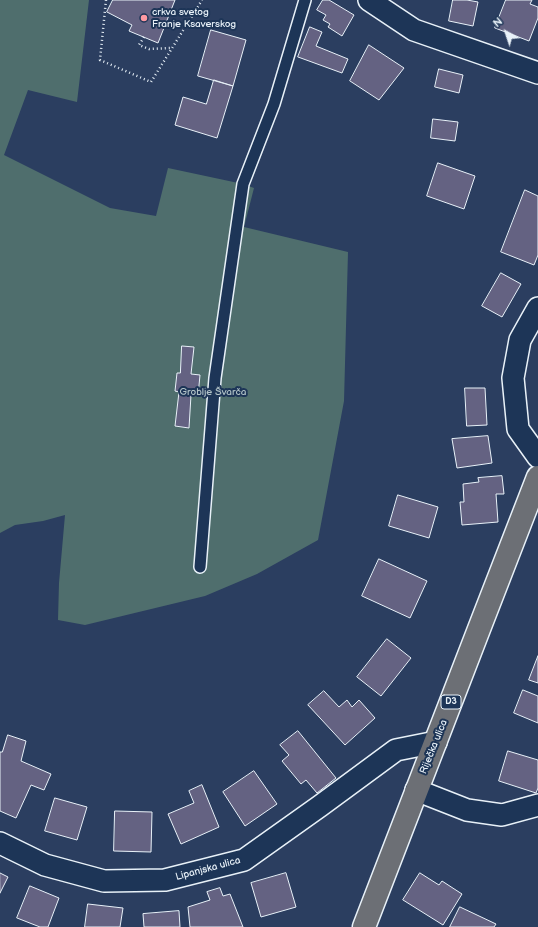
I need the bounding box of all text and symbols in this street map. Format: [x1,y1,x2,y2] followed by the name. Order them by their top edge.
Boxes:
[152,6,236,30] place label: crkva svetog Franje Ksaverskog
[486,12,526,52] north arrow
[139,13,149,23] marker: crkva svetog Franje Ksaverskog
[491,15,505,30] text: N
[180,386,246,398] park label: Groblje Švarča
[441,695,461,709] road number: D3
[418,718,450,776] street label: Riječka ulica
[174,855,242,883] street label: Lipanjska ulica

